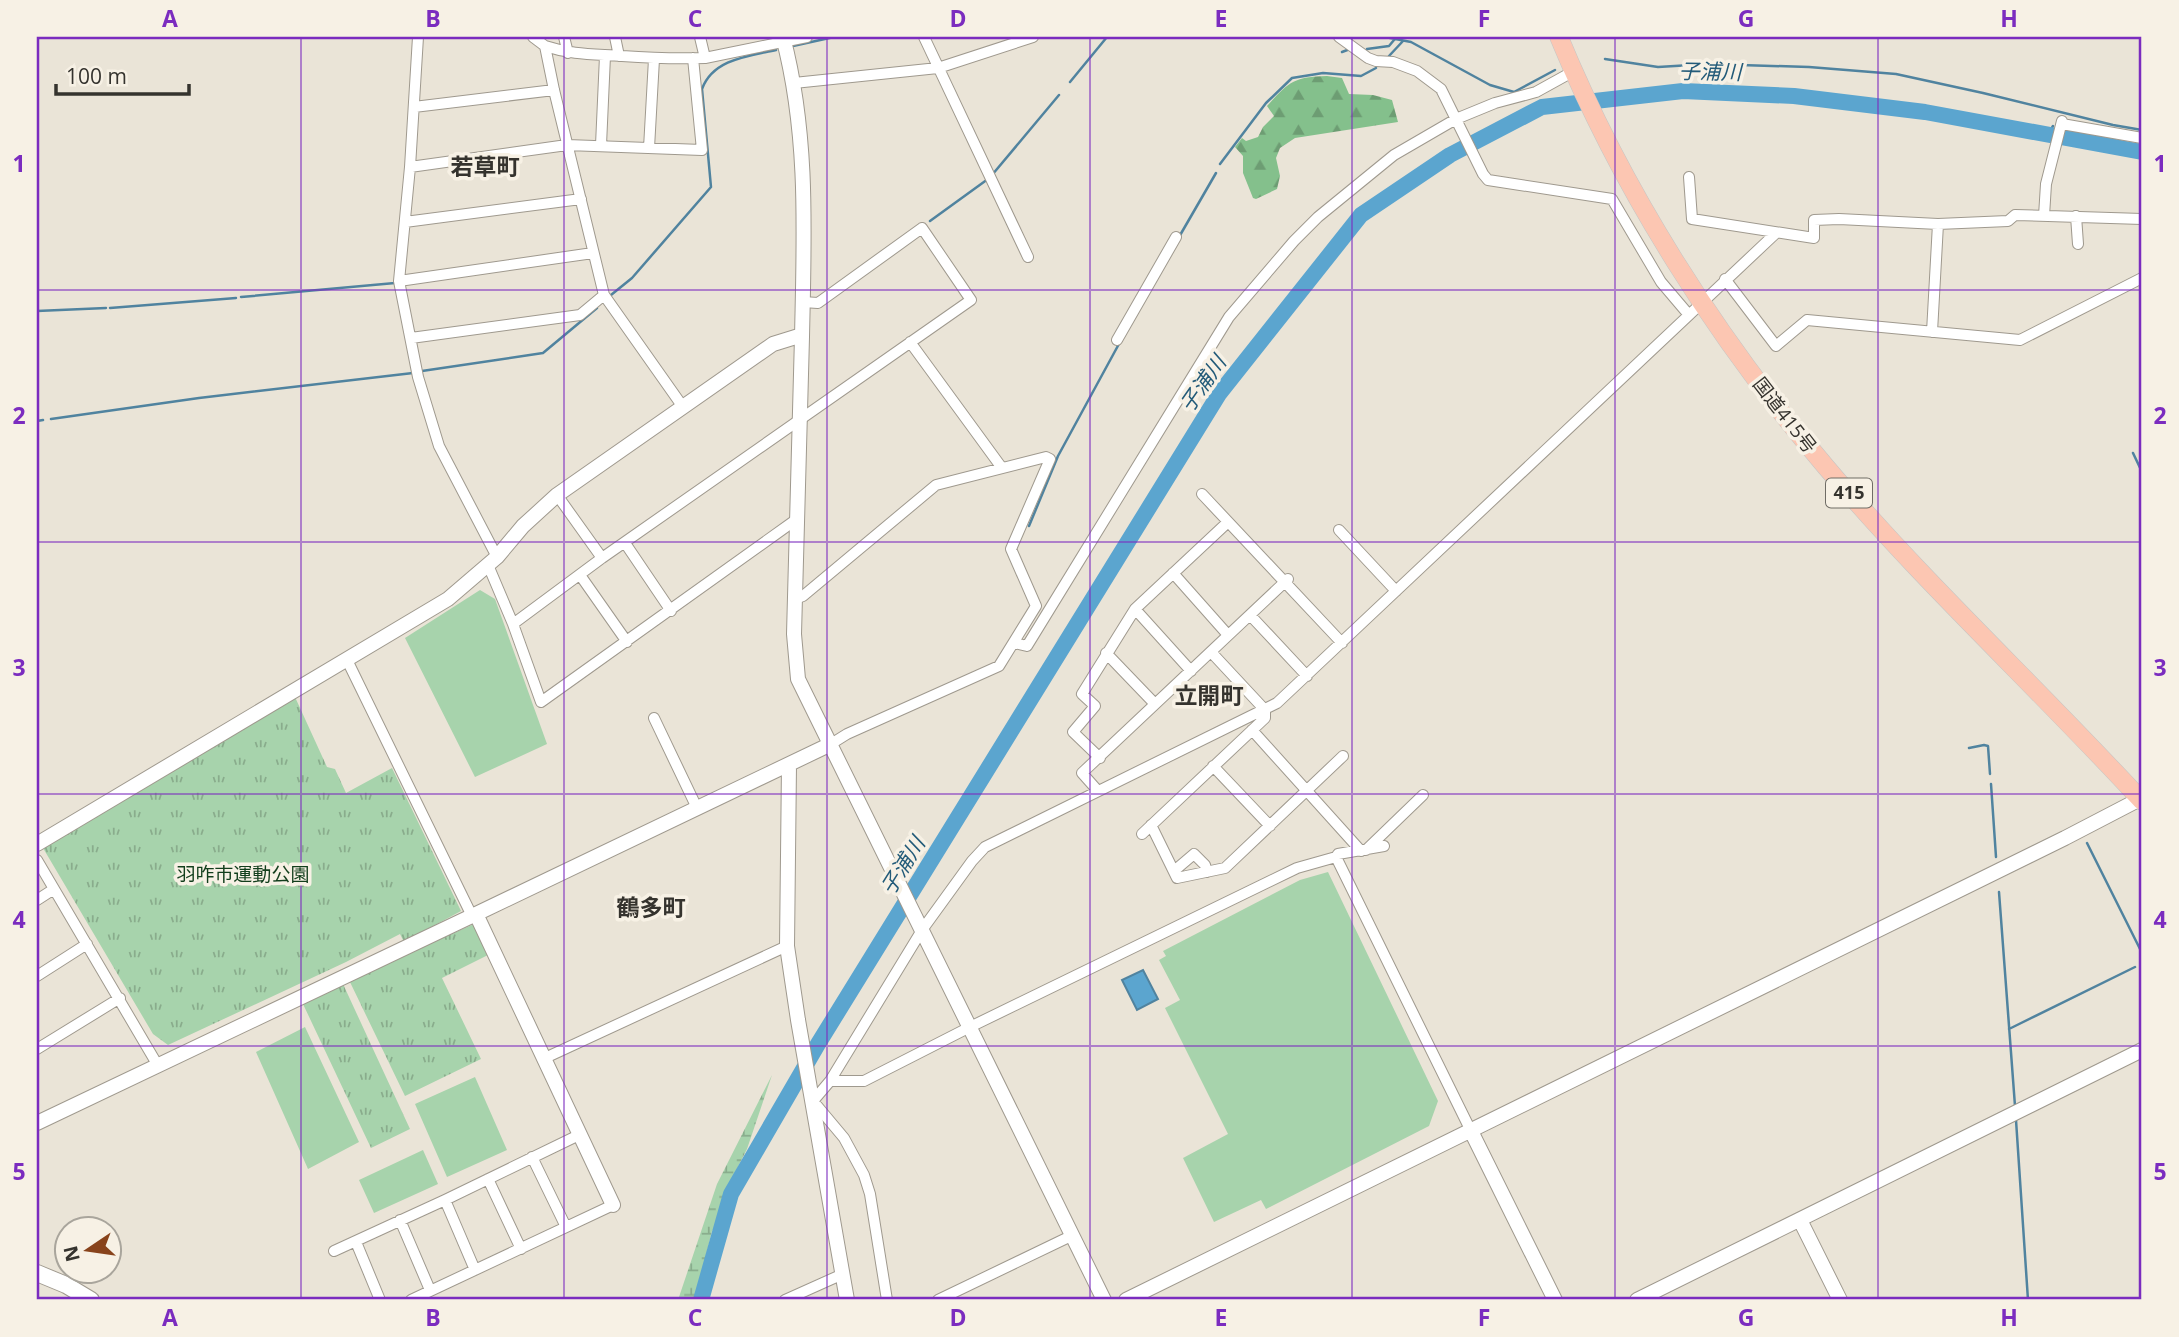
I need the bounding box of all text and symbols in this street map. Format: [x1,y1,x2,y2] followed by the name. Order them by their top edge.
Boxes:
[162,2,178,34] text: A
[425,2,441,34] text: B
[688,2,702,34] text: C
[949,2,967,34] text: D
[1215,2,1227,34] text: E
[1478,2,1490,34] text: F
[1738,2,1754,34] text: G
[2000,2,2018,34] text: H
[56,52,189,96] scale bar
[1678,56,1744,86] water label: 子浦川
[66,62,127,90] text: 100 m
[12,147,26,179] text: 1
[2153,147,2167,179] text: 1
[451,150,520,182] district label: 若草町
[1173,348,1233,417] water label: 子浦川
[1747,372,1823,458] street label: 国道415号
[12,399,26,431] text: 2
[2153,399,2167,431] text: 2
[1826,478,1872,508] road number: 415
[12,651,26,683] text: 3
[2153,651,2167,683] text: 3
[1175,679,1244,711] district label: 立開町
[874,830,932,900] water label: 子浦川
[176,861,310,887] park label: 羽咋市運動公園
[617,891,686,923] district label: 鶴多町
[12,903,26,935] text: 4
[2153,903,2167,935] text: 4
[12,1155,26,1187] text: 5
[2153,1155,2167,1187] text: 5
[52,1214,122,1284] north arrow
[57,1243,86,1264] text: N
[162,1301,178,1333] text: A
[425,1301,441,1333] text: B
[688,1301,702,1333] text: C
[949,1301,967,1333] text: D
[1215,1301,1227,1333] text: E
[1478,1301,1490,1333] text: F
[1738,1301,1754,1333] text: G
[2000,1301,2018,1333] text: H

